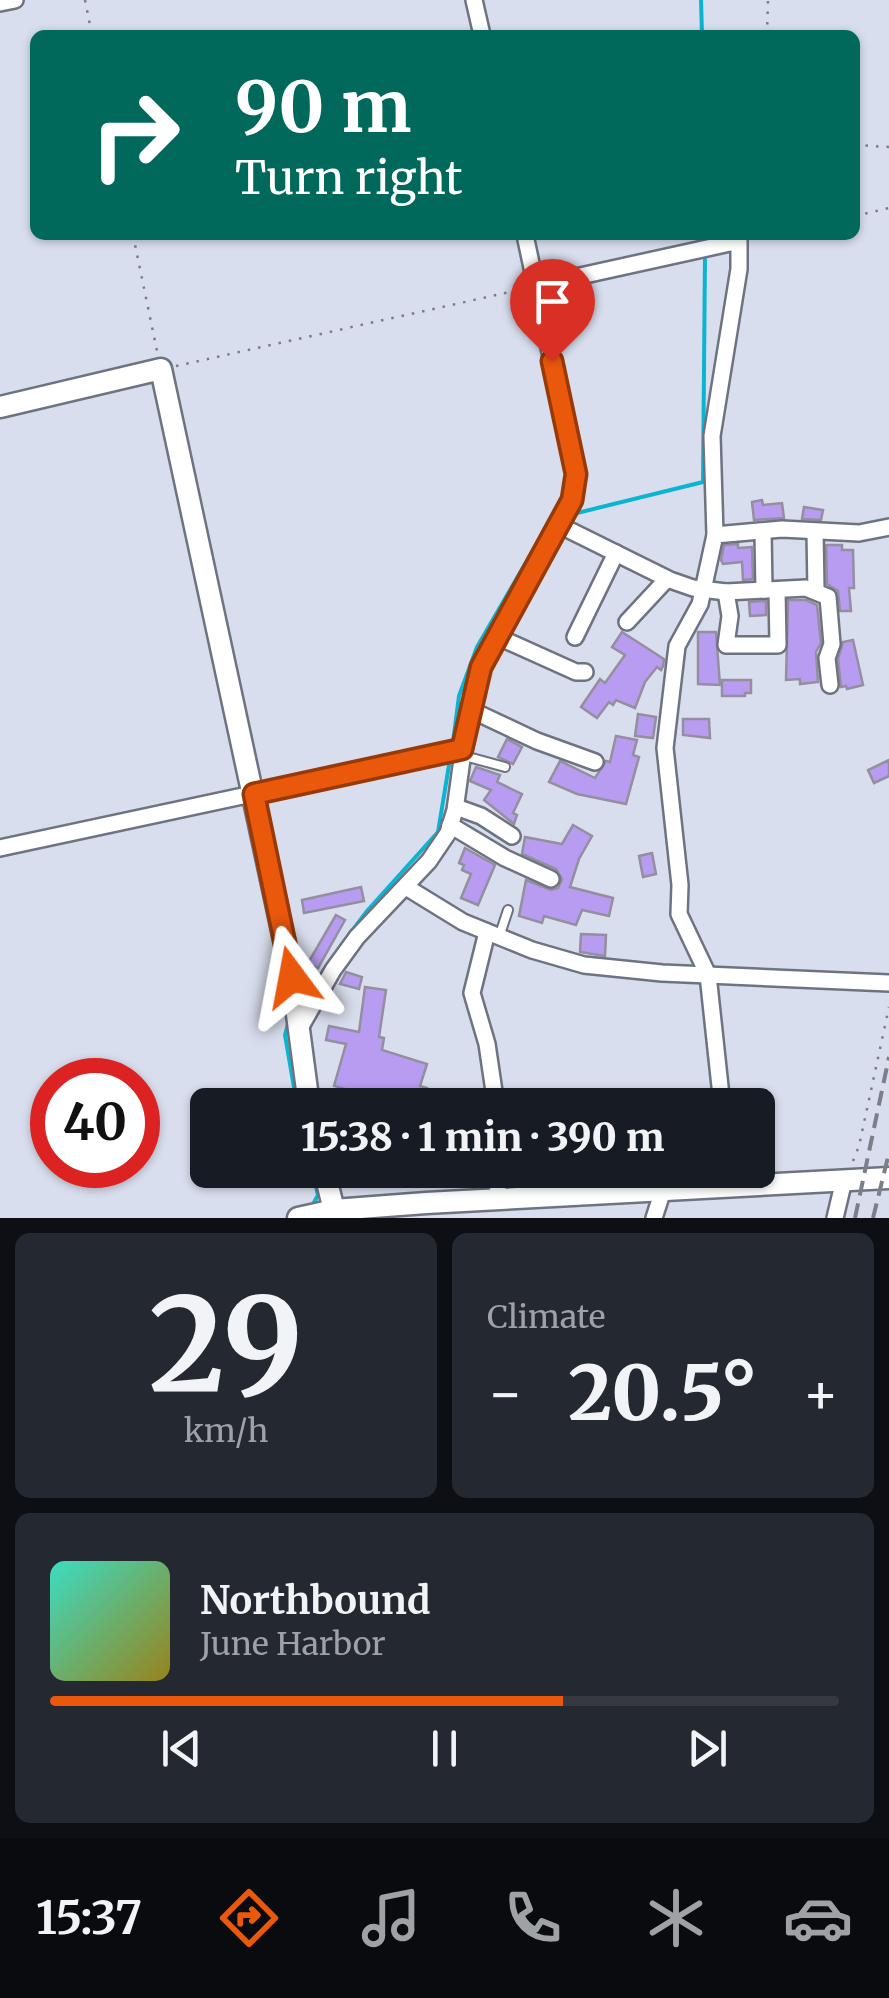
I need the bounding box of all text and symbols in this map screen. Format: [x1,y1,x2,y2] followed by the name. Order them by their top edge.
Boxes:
[235,63,412,151] text: 90 m
[70,70,200,200] icon: right
[235,150,463,206] text: Turn right
[510,259,595,362] pin
[525,274,580,329] icon: arrive
[240,925,344,1029] position arrow
[30,1058,160,1188] speed limit sign: 40
[301,1114,664,1161] text: 15:38 · 1 min · 390 m
[149,1264,303,1427] text: 29
[487,1297,605,1337] text: Climate
[568,1346,758,1440] text: 20.5°
[487,1359,524,1428] text: −
[802,1359,839,1428] text: +
[184,1411,268,1451] text: km/h
[200,1577,430,1624] text: Northbound
[200,1624,386,1664] text: June Harbor
[154,1721,209,1776] icon: previous
[417,1721,472,1776] icon: pause
[680,1721,735,1776] icon: next
[214,1883,284,1953] icon: directions
[356,1883,426,1953] icon: music
[498,1883,568,1953] icon: phone
[641,1883,711,1953] icon: climate
[783,1883,853,1953] icon: car
[36,1890,142,1946] text: 15:37

